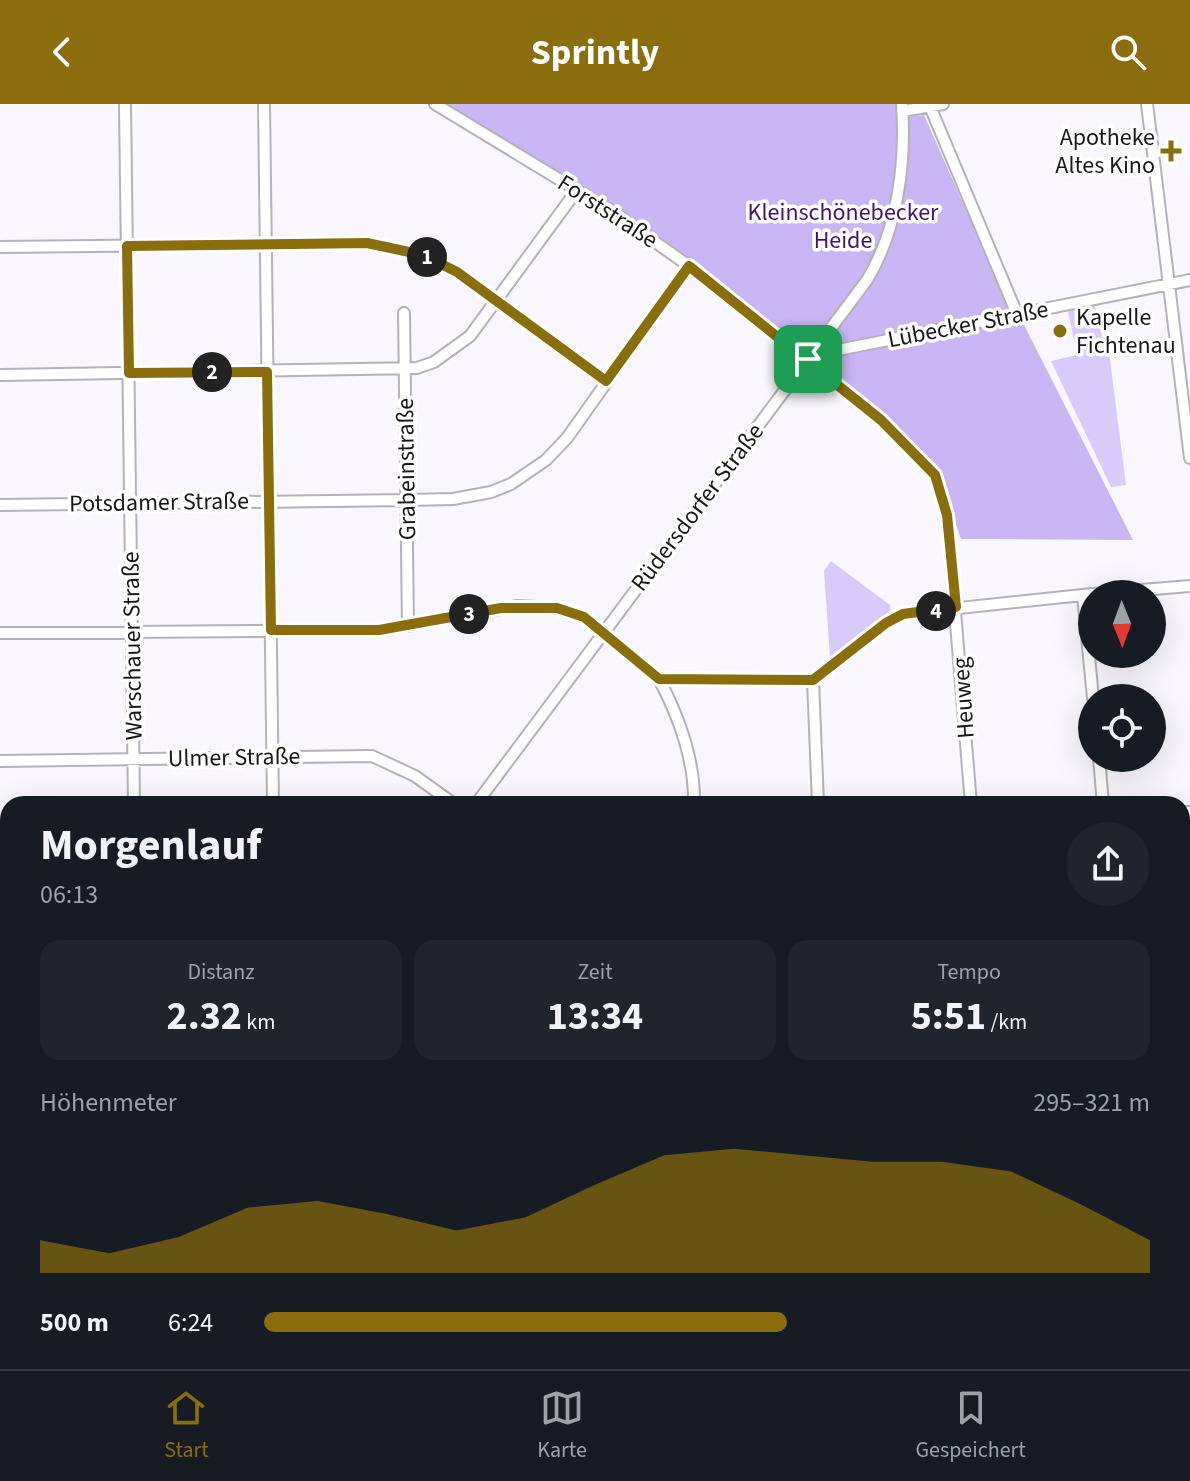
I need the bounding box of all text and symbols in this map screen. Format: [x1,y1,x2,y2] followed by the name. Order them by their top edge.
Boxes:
[531,27,659,78] text: Sprintly
[40,30,84,74] icon: back
[1106,30,1150,74] icon: search
[1055,120,1155,183] place label: Apotheke Altes Kino
[1162,142,1180,160] marker: Apotheke Altes Kino
[551,166,665,257] street label: Forststraße
[748,195,939,258] park label: Kleinschönebecker Heide
[407,237,447,277] pin: 1
[421,241,433,273] text: 1
[885,292,1051,357] street label: Lübecker Straße
[1076,300,1176,363] place label: Kapelle Fichtenau
[1051,322,1069,340] marker: Kapelle Fichtenau
[774,325,842,393] pin
[786,337,830,381] icon: arrive
[192,352,232,392] pin: 2
[206,356,218,388] text: 2
[388,398,425,540] street label: Grabeinstraße
[622,416,772,599] street label: Rüdersdorfer Straße
[69,483,249,522] street label: Potsdamer Straße
[113,551,152,741] street label: Warschauer Straße
[1078,580,1166,668] north arrow
[1078,580,1166,772] map controls
[916,591,956,631] pin: 4
[449,594,489,634] pin: 3
[930,595,942,627] text: 4
[463,598,475,630] text: 3
[943,656,984,740] street label: Heuweg
[1078,684,1166,772] button: locate
[167,739,301,776] street label: Ulmer Straße
[40,814,261,877] text: Morgenlauf
[1066,822,1150,906] button: share
[40,876,98,913] text: 06:13
[187,956,255,988] text: Distanz
[577,956,613,988] text: Zeit
[937,956,1001,988] text: Tempo
[167,988,242,1045] text: 2.32
[547,988,643,1045] text: 13:34
[911,988,986,1045] text: 5:51
[242,1006,275,1038] text: km
[986,1006,1027,1038] text: /km
[40,1084,177,1121] text: Höhenmeter
[1033,1084,1150,1121] text: 295–321 m
[40,1304,109,1341] text: 500 m
[168,1304,213,1341] text: 6:24
[164,1386,209,1466] tab: Start
[537,1386,587,1466] tab: Karte
[915,1386,1026,1466] tab: Gespeichert

